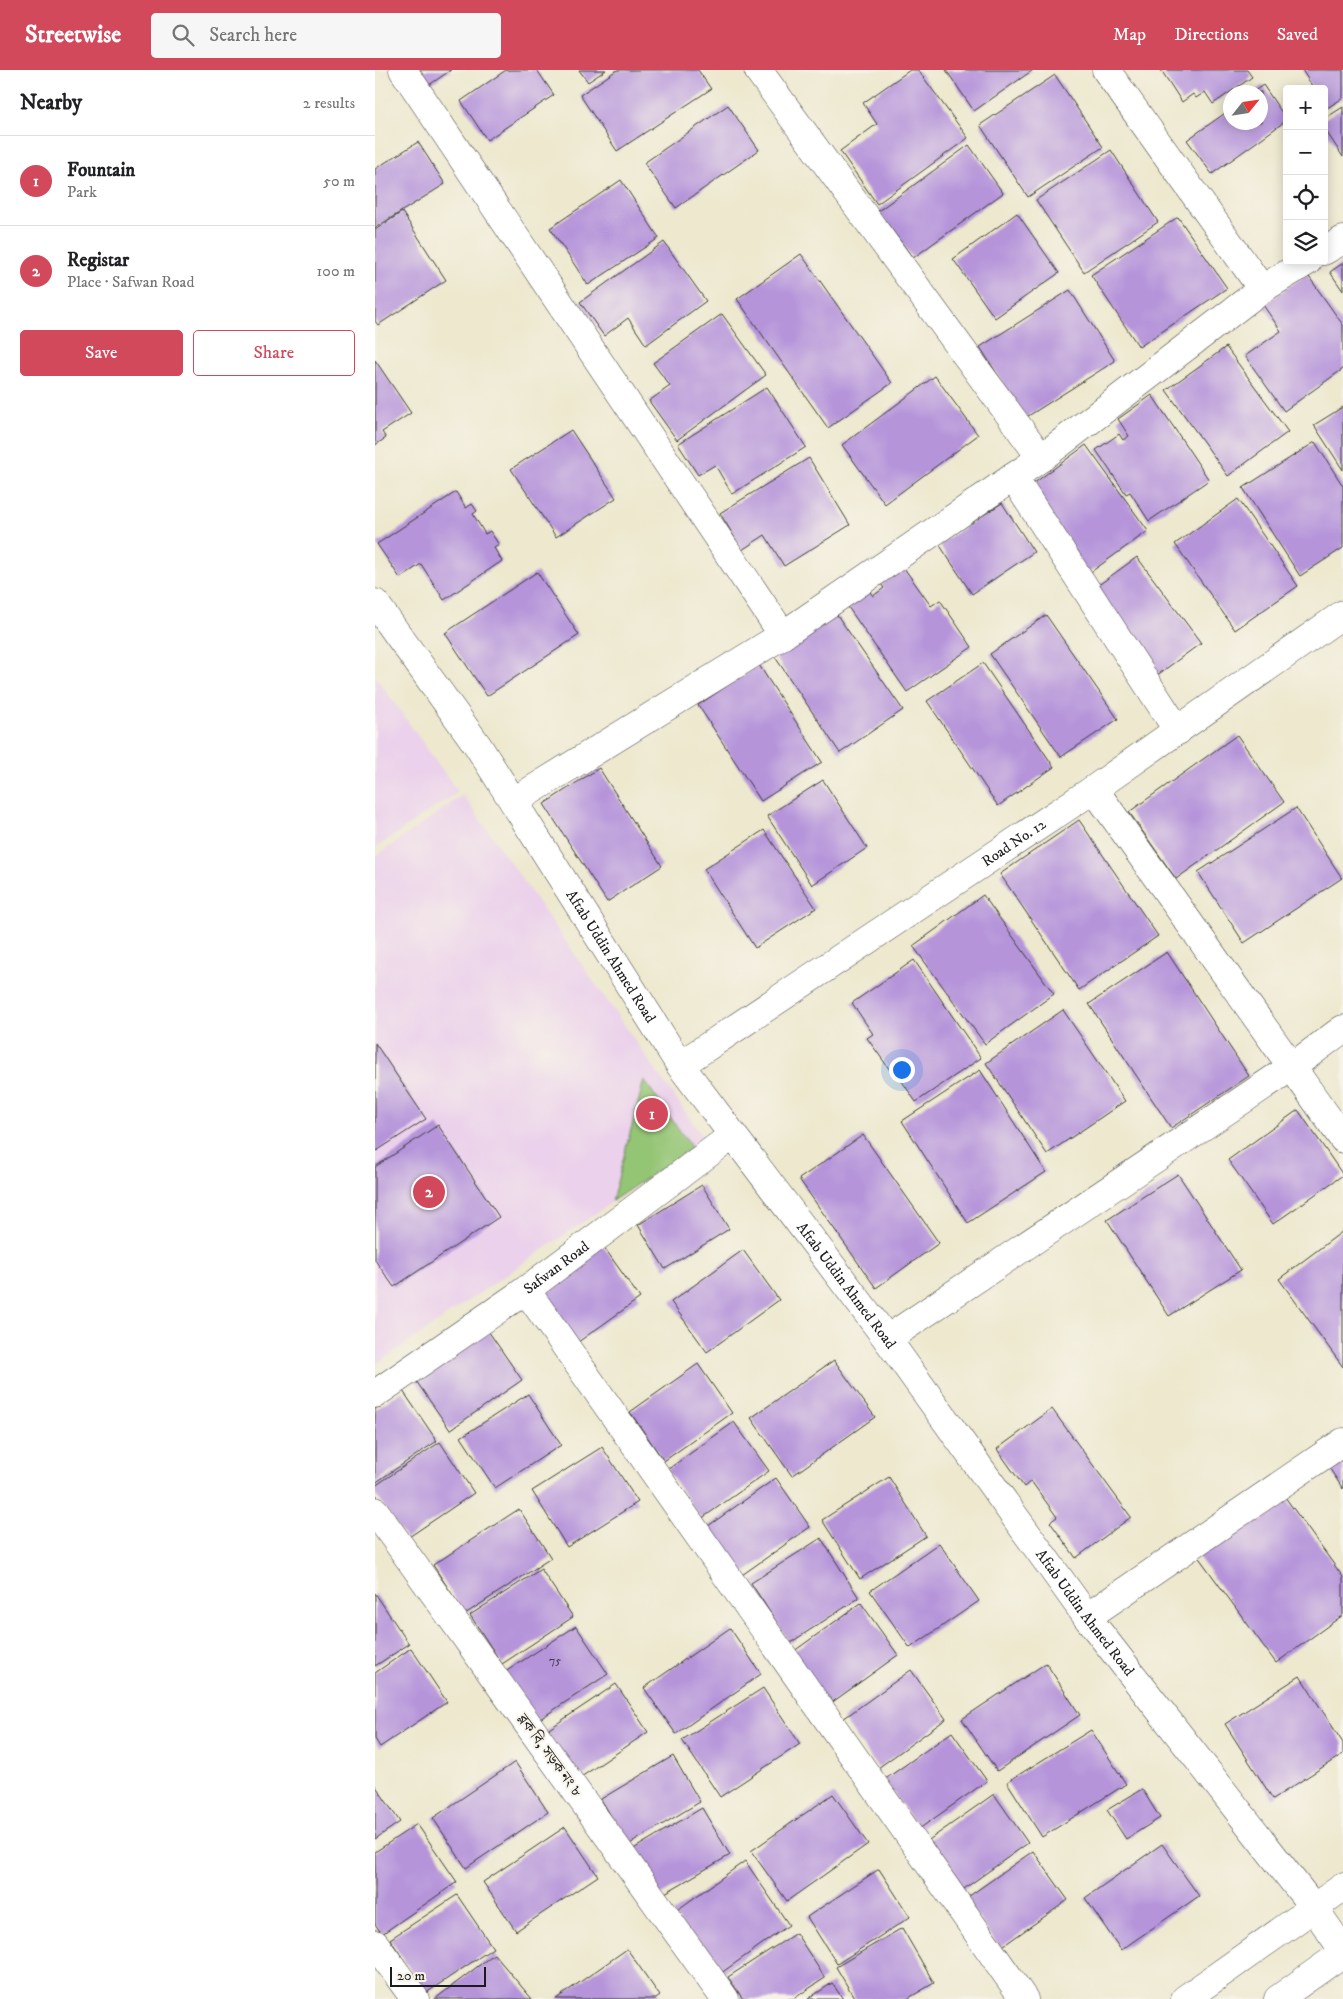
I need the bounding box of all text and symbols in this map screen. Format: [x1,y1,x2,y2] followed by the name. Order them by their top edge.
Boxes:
[151,13,501,58] search box
[25,20,121,50] text: Streetwise
[169,21,197,49] icon: search
[209,24,297,47] text: Search here
[1113,24,1146,46] text: Map
[1174,24,1249,46] text: Directions
[1277,24,1318,46] text: Saved
[1223,85,1268,130] north arrow
[1283,85,1328,265] map controls
[1283,85,1328,130] button: +
[20,90,82,116] text: Nearby
[303,93,355,113] text: 2 results
[1283,130,1328,175] button: −
[67,159,135,182] text: Fountain
[33,171,39,191] text: 1
[323,171,355,191] text: 50 m
[1283,175,1328,220] button: locate
[67,182,97,202] text: Park
[1283,220,1328,265] button: layers
[67,249,129,272] text: Registar
[32,261,40,281] text: 2
[317,261,355,281] text: 100 m
[67,272,194,292] text: Place · Safwan Road
[20,330,183,376] button: Save
[193,330,355,376] button: Share
[978,814,1050,871] street label: Road No. 12
[562,886,660,1027] street label: Aftab Uddin Ahmed Road
[889,1057,915,1083] your location
[636,1095,668,1133] pin: 1
[413,1173,445,1211] pin: 2
[792,1219,900,1353] street label: Aftab Uddin Ahmed Road
[520,1237,593,1299] street label: Safwan Road
[1031,1546,1139,1680] street label: Aftab Uddin Ahmed Road
[549,1653,561,1668] house number: 75
[512,1709,586,1801] street label: ব্লক বি, সড়ক নং ৮
[390,1964,486,1987] scale bar
[397,1967,425,1985] text: 20 m

